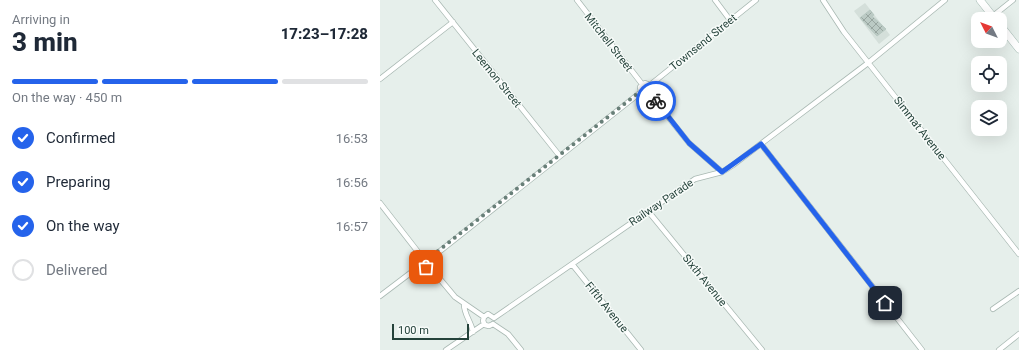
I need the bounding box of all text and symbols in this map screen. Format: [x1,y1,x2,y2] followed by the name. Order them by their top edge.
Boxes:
[582,10,636,74] street label: Mitchell Street
[667,11,740,73] street label: Townsend Street
[12,12,70,27] text: Arriving in
[971,12,1007,48] north arrow
[971,12,1007,136] map controls
[281,25,368,43] text: 17:23–17:28
[12,27,78,57] text: 3 min
[469,47,524,110] street label: Leemon Street
[971,56,1007,92] button: locate
[636,81,676,121] courier
[12,90,122,105] text: On the way · 450 m
[645,90,667,112] icon: bike
[891,94,948,163] street label: Simmat Avenue
[971,100,1007,136] button: layers
[12,127,34,149] icon: check
[46,129,116,147] text: Confirmed
[336,131,368,146] text: 16:53
[12,171,34,193] icon: check
[46,173,110,191] text: Preparing
[336,175,368,190] text: 16:56
[627,176,696,229] street label: Railway Parade
[12,215,34,237] icon: check
[46,217,120,235] text: On the way
[336,219,368,234] text: 16:57
[409,250,443,284] pin
[680,252,730,309] street label: Sixth Avenue
[415,256,437,278] icon: bag
[46,261,108,279] text: Delivered
[582,280,631,335] street label: Fifth Avenue
[868,286,902,320] pin
[874,292,896,314] icon: home
[392,322,469,341] scale bar
[398,324,429,337] text: 100 m

